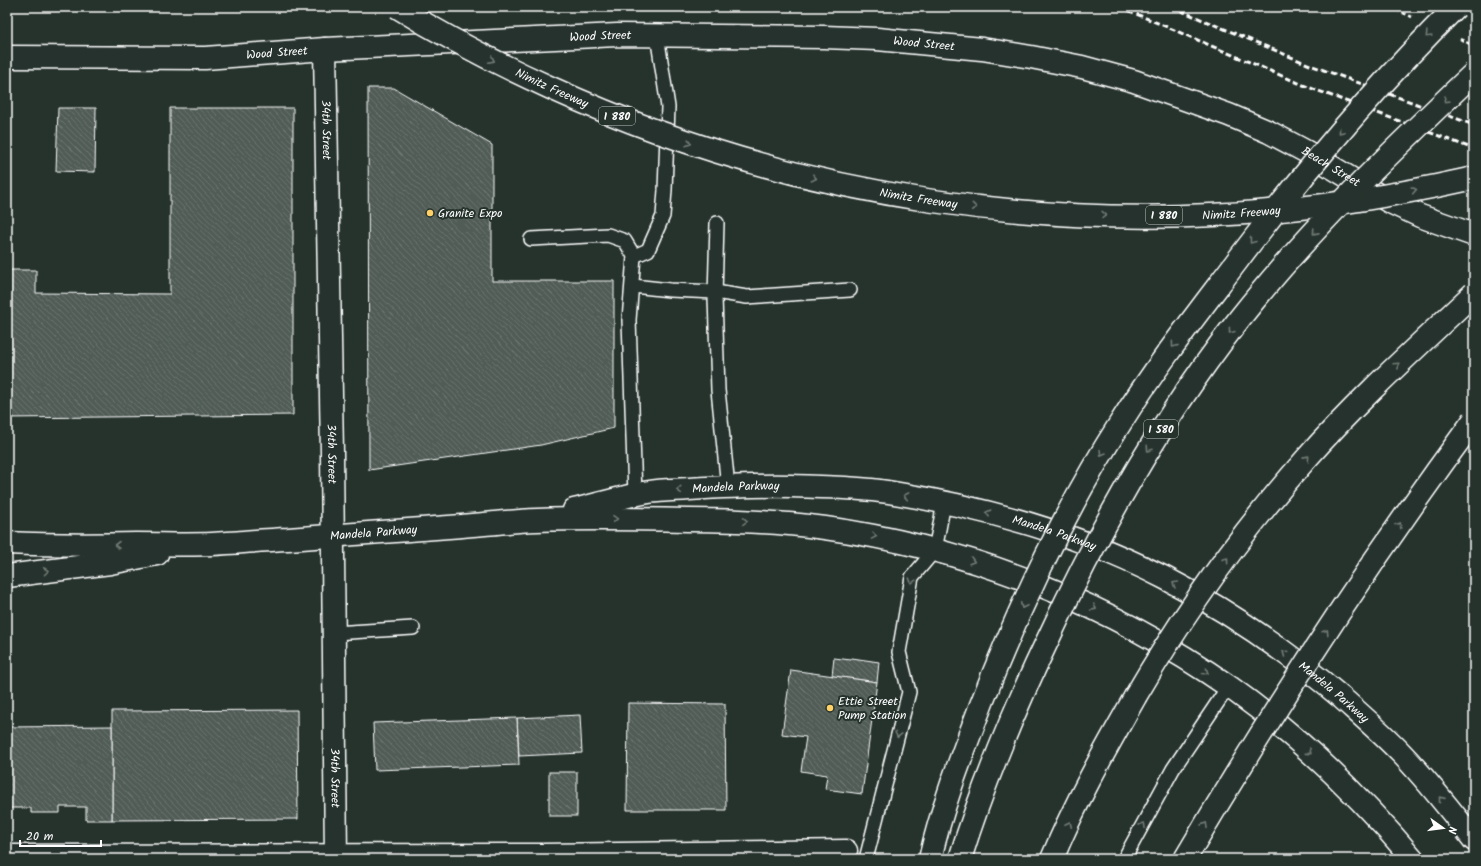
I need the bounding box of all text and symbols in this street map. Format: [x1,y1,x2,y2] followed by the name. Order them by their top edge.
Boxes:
[569,26,632,47] street label: Wood Street
[1425,30,1433,38] one-way arrow
[892,32,956,56] street label: Wood Street
[245,41,309,65] street label: Wood Street
[488,55,496,63] one-way arrow
[512,64,592,114] street label: Nimitz Freeway
[1443,95,1451,103] one-way arrow
[316,100,336,160] street label: 34th Street
[599,107,635,125] road number: I 880
[1338,126,1345,133] one-way arrow
[686,138,693,146] one-way arrow
[1298,142,1364,192] street label: Beach Street
[811,174,818,182] one-way arrow
[878,183,959,214] street label: Nimitz Freeway
[1411,187,1418,195] one-way arrow
[1202,201,1282,225] street label: Nimitz Freeway
[971,202,977,211] one-way arrow
[438,204,502,223] place label: Granite Expo
[1146,206,1182,224] road number: I 880
[425,208,435,218] marker: Granite Expo
[1101,211,1107,219] one-way arrow
[1312,227,1320,235] one-way arrow
[1249,237,1257,244] one-way arrow
[1228,326,1235,333] one-way arrow
[1171,341,1179,348] one-way arrow
[1393,363,1400,370] one-way arrow
[1144,420,1178,438] road number: I 580
[321,424,341,484] street label: 34th Street
[1146,445,1153,452] one-way arrow
[1099,449,1106,456] one-way arrow
[1302,456,1309,463] one-way arrow
[691,477,780,499] street label: Mandela Parkway
[676,485,682,494] one-way arrow
[903,492,909,500] one-way arrow
[985,510,992,518] one-way arrow
[1010,510,1099,556] street label: Mandela Parkway
[612,514,618,523] one-way arrow
[742,517,748,526] one-way arrow
[329,520,418,546] street label: Mandela Parkway
[1394,522,1401,529] one-way arrow
[871,531,877,540] one-way arrow
[114,540,120,549] one-way arrow
[969,556,976,565] one-way arrow
[1221,557,1228,564] one-way arrow
[43,567,49,576] one-way arrow
[908,577,917,584] one-way arrow
[1172,581,1179,588] one-way arrow
[1019,602,1027,609] one-way arrow
[1089,603,1097,611] one-way arrow
[1321,629,1329,636] one-way arrow
[1282,650,1289,658] one-way arrow
[1294,657,1373,728] street label: Mandela Parkway
[1202,667,1209,674] one-way arrow
[838,692,906,725] place label: Ettie Street Pump Station
[825,703,835,713] marker: Ettie Street Pump Station
[894,731,903,738] one-way arrow
[1304,747,1312,754] one-way arrow
[325,748,344,808] street label: 34th Street
[1438,796,1445,803] one-way arrow
[1423,808,1463,848] north arrow
[1064,820,1072,828] one-way arrow
[20,822,101,848] scale bar
[1138,822,1145,829] one-way arrow
[1200,822,1207,829] one-way arrow
[1442,825,1461,836] text: N
[26,827,54,846] text: 20 m

